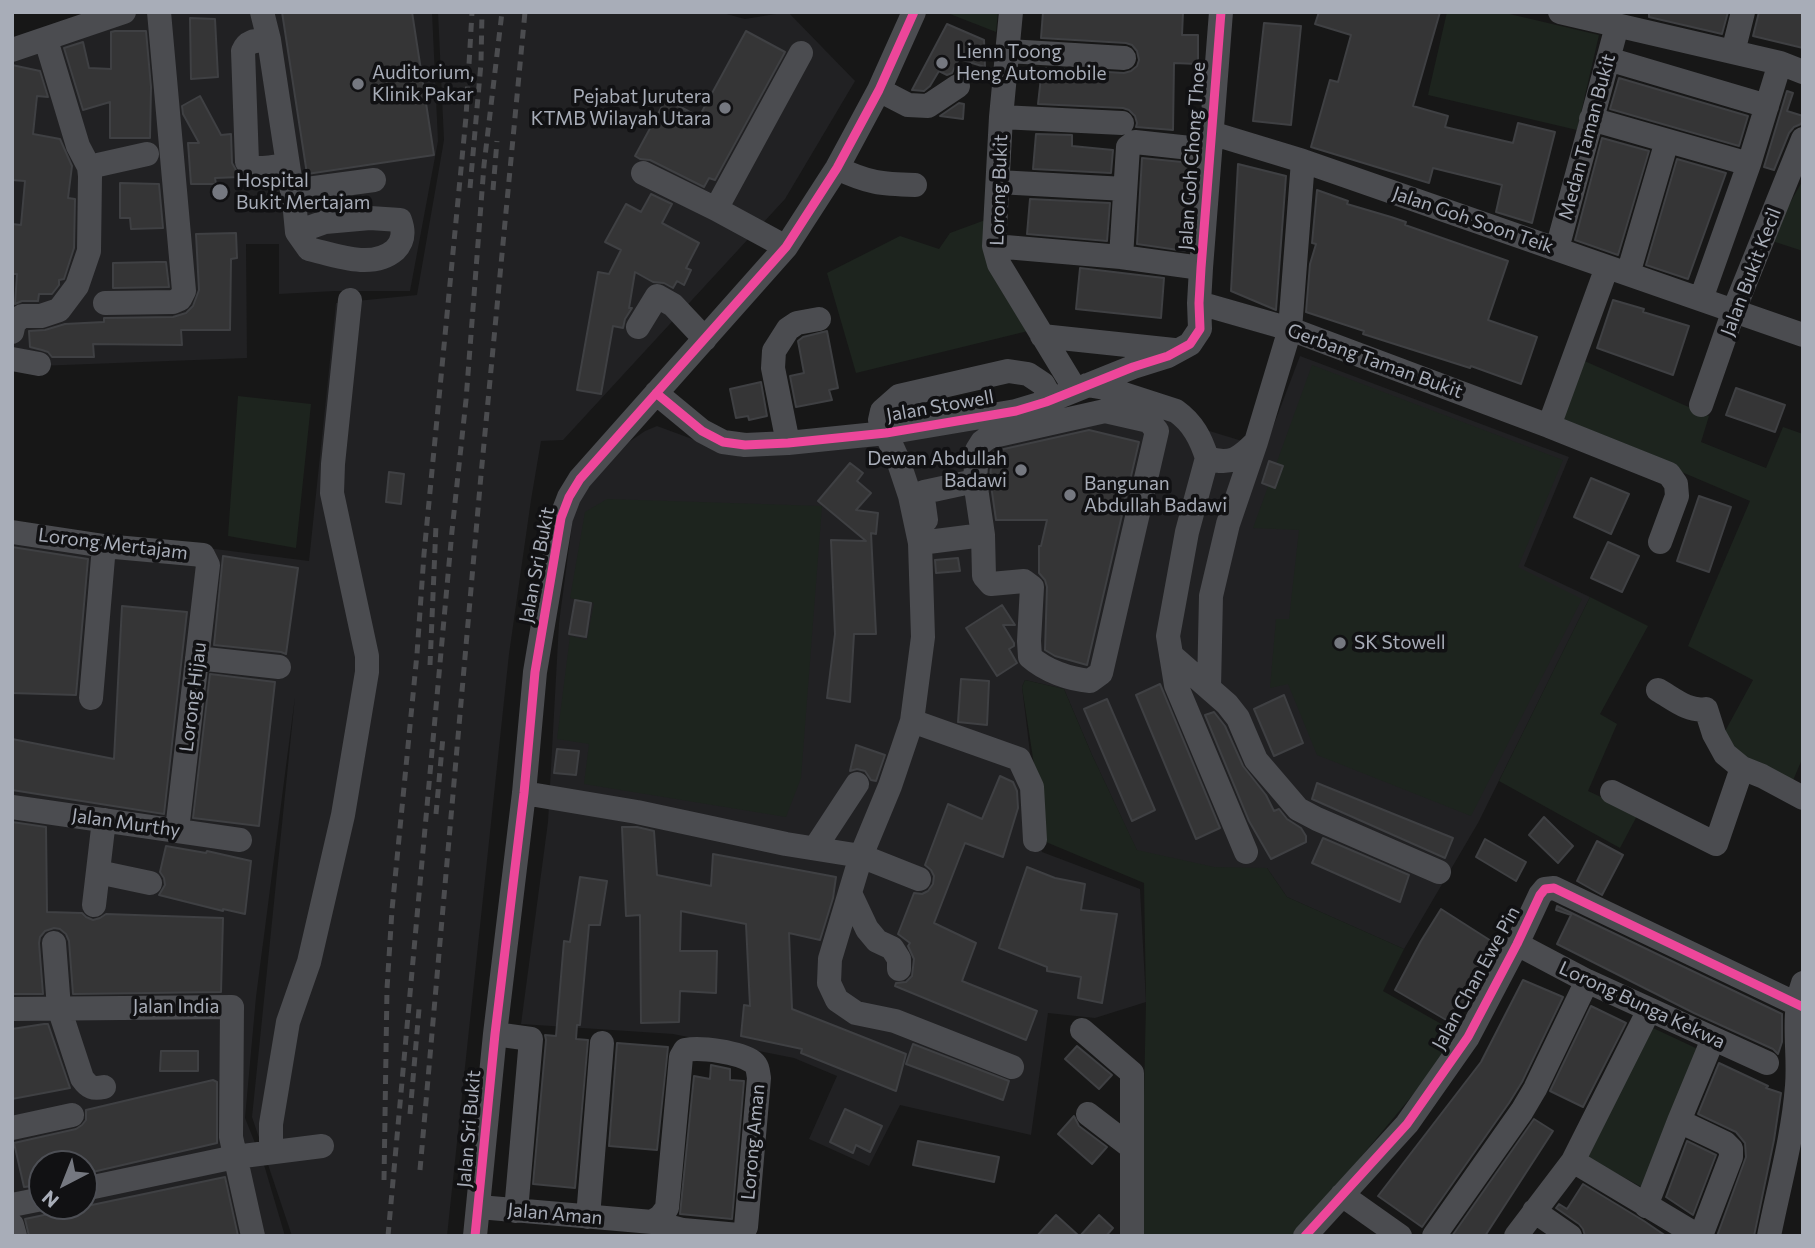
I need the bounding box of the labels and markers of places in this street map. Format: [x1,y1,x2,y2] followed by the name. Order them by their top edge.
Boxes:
[956,41,1107,85] place label: Lienn Toong Heng Automobile
[934,55,950,71] marker: Lienn Toong Heng Automobile
[372,62,474,106] place label: Auditorium, Klinik Pakar
[350,76,366,92] marker: Auditorium, Klinik Pakar
[531,86,711,130] place label: Pejabat Jurutera KTMB Wilayah Utara
[717,100,733,116] marker: Pejabat Jurutera KTMB Wilayah Utara
[236,170,370,214] place label: Hospital Bukit Mertajam
[210,182,230,202] marker: Hospital Bukit Mertajam
[867,448,1007,492] place label: Dewan Abdullah Badawi
[1013,462,1029,478] marker: Dewan Abdullah Badawi
[1084,473,1227,517] place label: Bangunan Abdullah Badawi
[1062,487,1078,503] marker: Bangunan Abdullah Badawi
[1354,632,1446,654] place label: SK Stowell
[1332,635,1348,651] marker: SK Stowell

